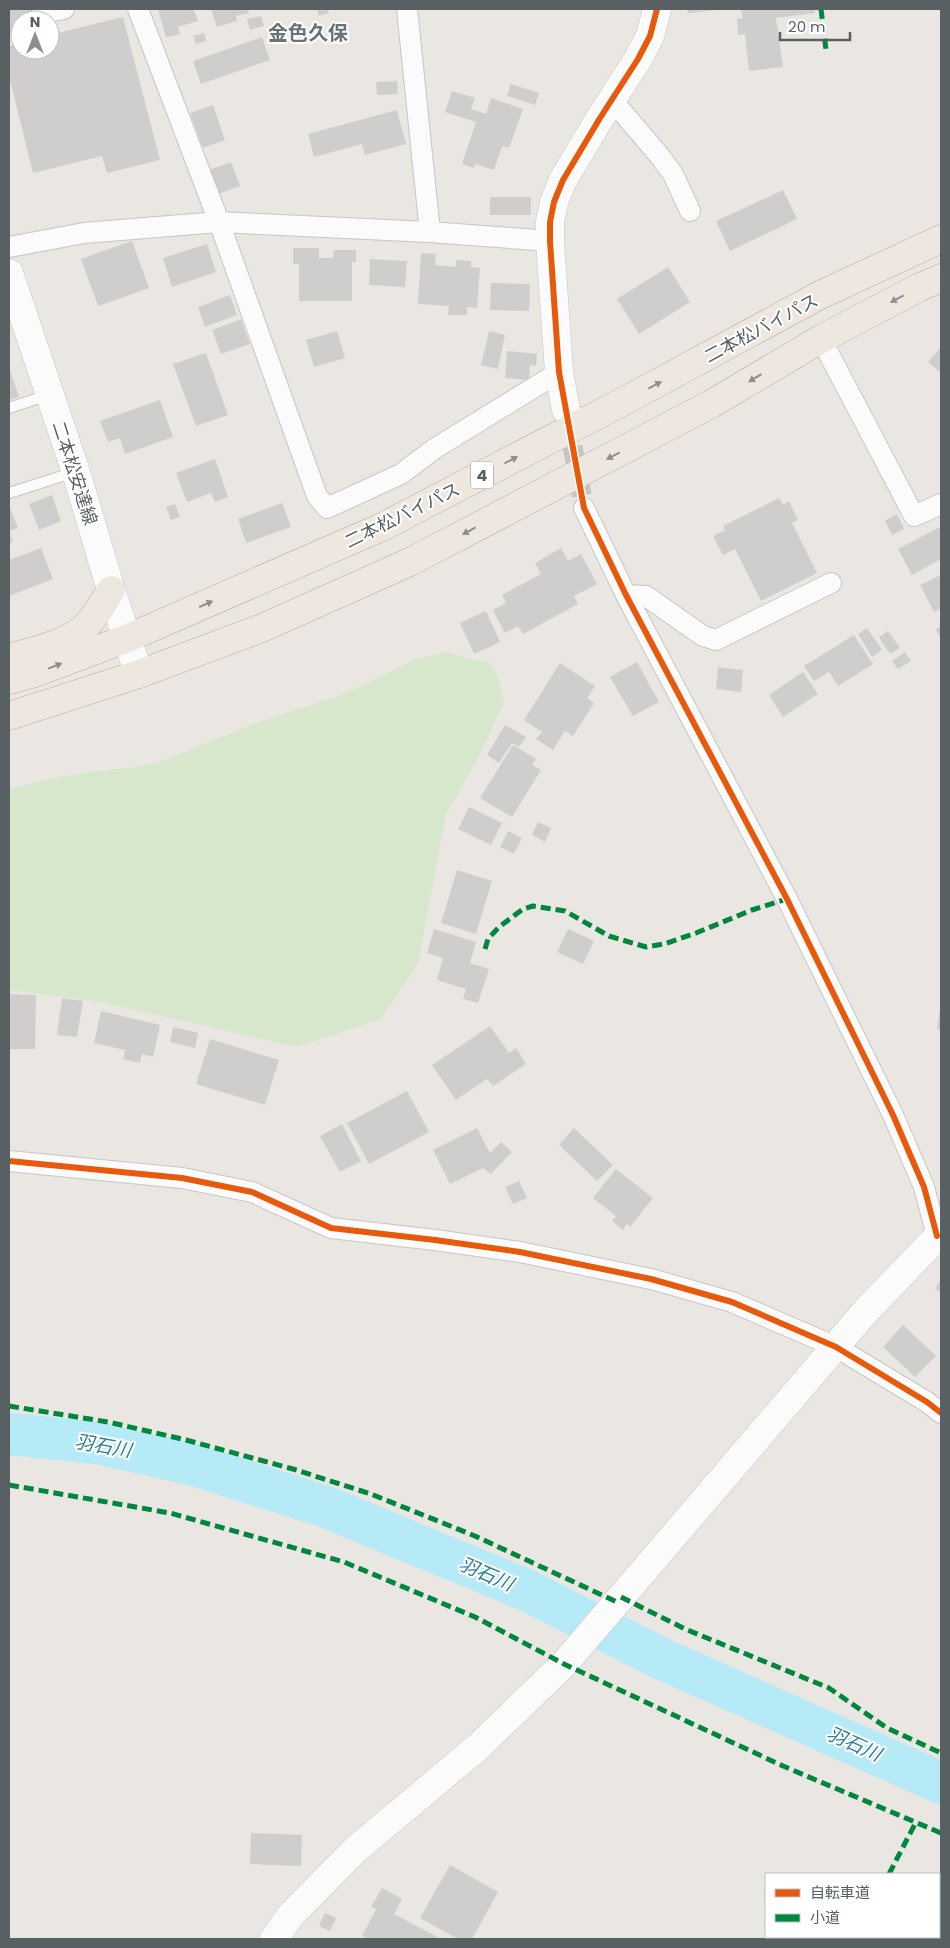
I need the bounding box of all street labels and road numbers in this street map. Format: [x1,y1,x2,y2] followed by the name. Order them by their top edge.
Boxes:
[700,287,822,369] street label: 二本松バイパス
[46,418,104,528] street label: 二本松安達線
[471,462,493,488] road number: 4
[340,476,464,554] street label: 二本松バイパス

